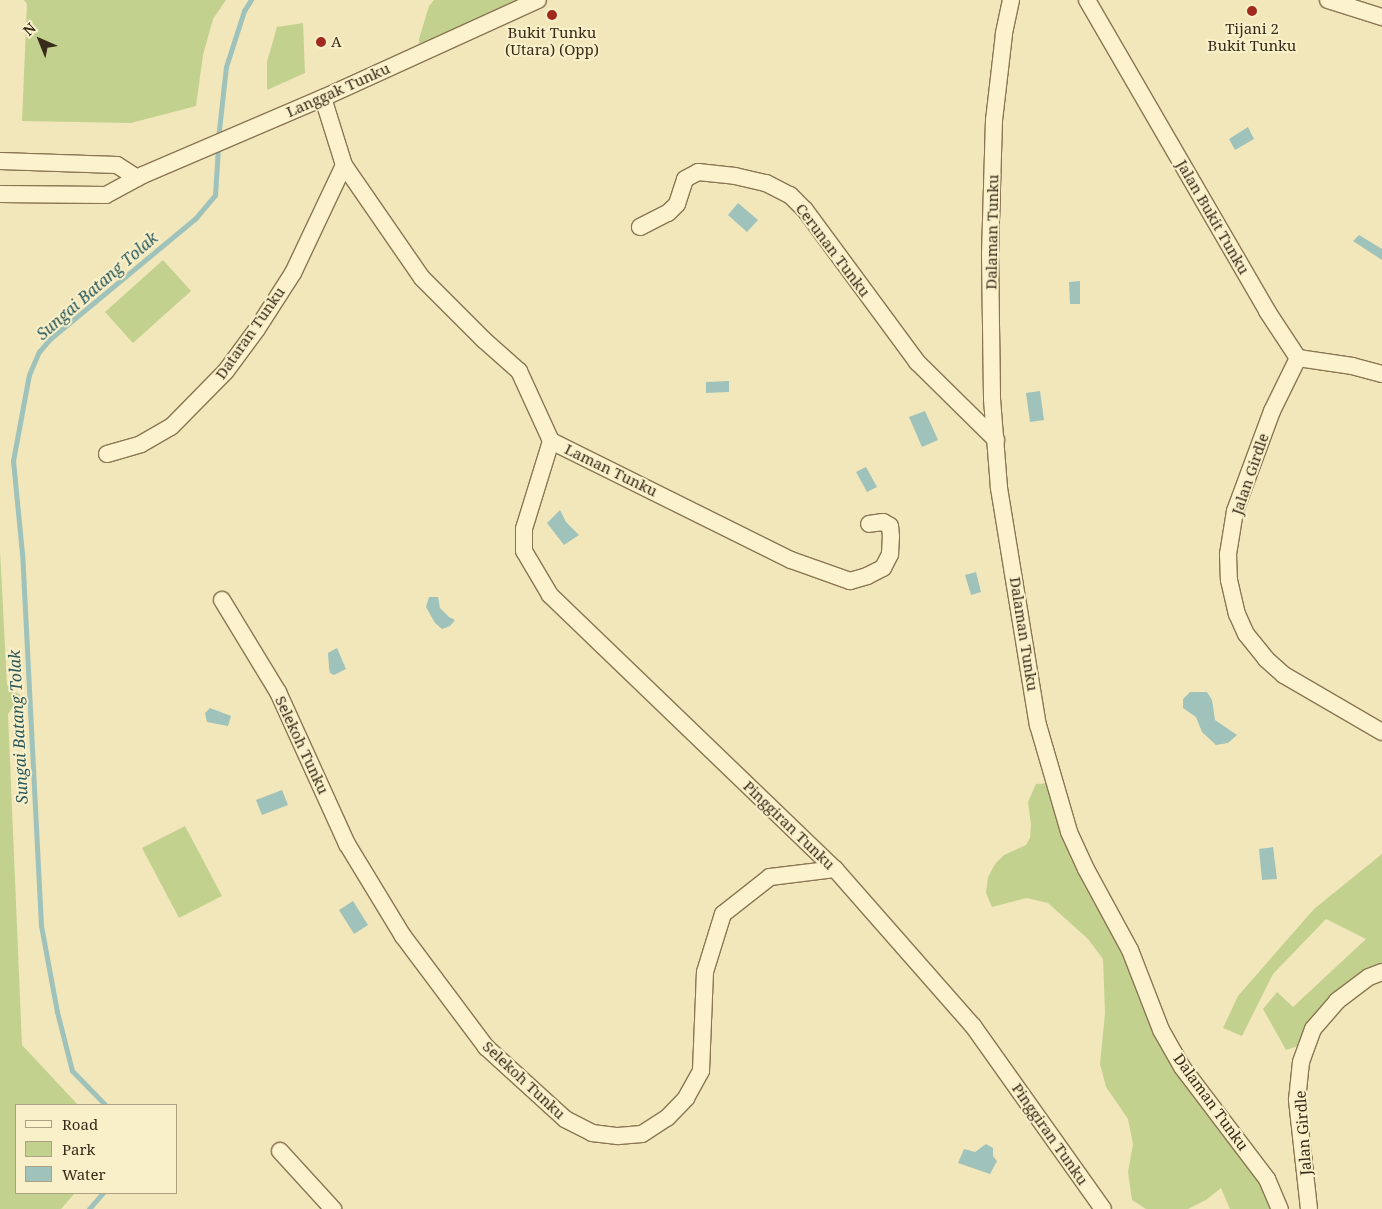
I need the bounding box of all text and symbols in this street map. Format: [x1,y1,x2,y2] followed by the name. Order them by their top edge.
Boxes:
[1246,5,1258,17] marker: Tijani 2 Bukit Tunku
[546,9,558,21] marker: Bukit Tunku (Utara) (Opp)
[15,15,65,65] north arrow
[19,18,40,40] text: N
[1208,19,1296,54] place label: Tijani 2 Bukit Tunku
[505,23,599,58] place label: Bukit Tunku (Utara) (Opp)
[331,33,342,51] place label: A
[315,36,327,48] marker: A
[283,59,393,121] street label: Langgak Tunku
[1173,157,1253,277] street label: Jalan Bukit Tunku
[982,174,1002,290] street label: Dalaman Tunku
[792,200,874,300] street label: Cerunan Tunku
[32,228,162,344] water label: Sungai Batang Tolak
[211,283,289,383] street label: Dataran Tunku
[1228,431,1272,517] street label: Jalan Girdle
[562,440,660,500] street label: Laman Tunku
[1006,576,1042,692] street label: Dalaman Tunku
[4,649,32,805] water label: Sungai Batang Tolak
[271,693,333,797] street label: Selekoh Tunku
[740,777,838,873] street label: Pinggiran Tunku
[479,1037,569,1123] street label: Selekoh Tunku
[1170,1050,1252,1154] street label: Dalaman Tunku
[1008,1080,1092,1188] street label: Pinggiran Tunku
[1291,1090,1315,1176] street label: Jalan Girdle
[15,1104,178,1194] legend
[62,1114,98,1134] text: Road
[62,1139,95,1159] text: Park
[62,1164,105,1184] text: Water

